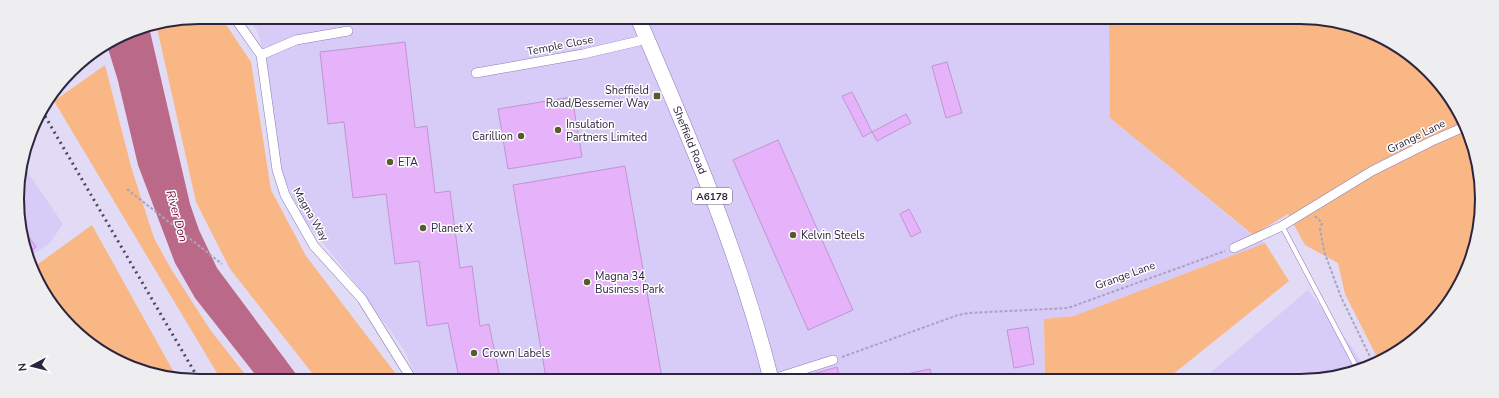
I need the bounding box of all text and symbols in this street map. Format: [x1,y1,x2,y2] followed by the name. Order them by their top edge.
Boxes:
[526,32,595,59] street label: Temple Close
[546,83,649,111] place label: Sheffield Road/Bessemer Way
[652,91,662,101] marker: Sheffield Road/Bessemer Way
[669,104,710,177] street label: Sheffield Road
[1385,116,1448,157] street label: Grange Lane
[566,117,647,145] place label: Insulation Partners Limited
[553,125,563,135] marker: Insulation Partners Limited
[472,129,513,144] place label: Carillion
[516,131,526,141] marker: Carillion
[398,155,418,170] place label: ETA
[385,157,395,167] marker: ETA
[289,185,332,244] street label: Magna Way
[162,188,192,244] water label: River Don
[692,188,732,204] road number: A6178
[431,221,474,236] place label: Planet X
[418,223,428,233] marker: Planet X
[801,228,865,243] place label: Kelvin Steels
[788,230,798,240] marker: Kelvin Steels
[1093,258,1157,293] street label: Grange Lane
[595,269,664,297] place label: Magna 34 Business Park
[582,277,592,287] marker: Magna 34 Business Park
[12,346,52,386] north arrow
[482,346,550,361] place label: Crown Labels
[469,348,479,358] marker: Crown Labels
[15,362,31,372] text: N

